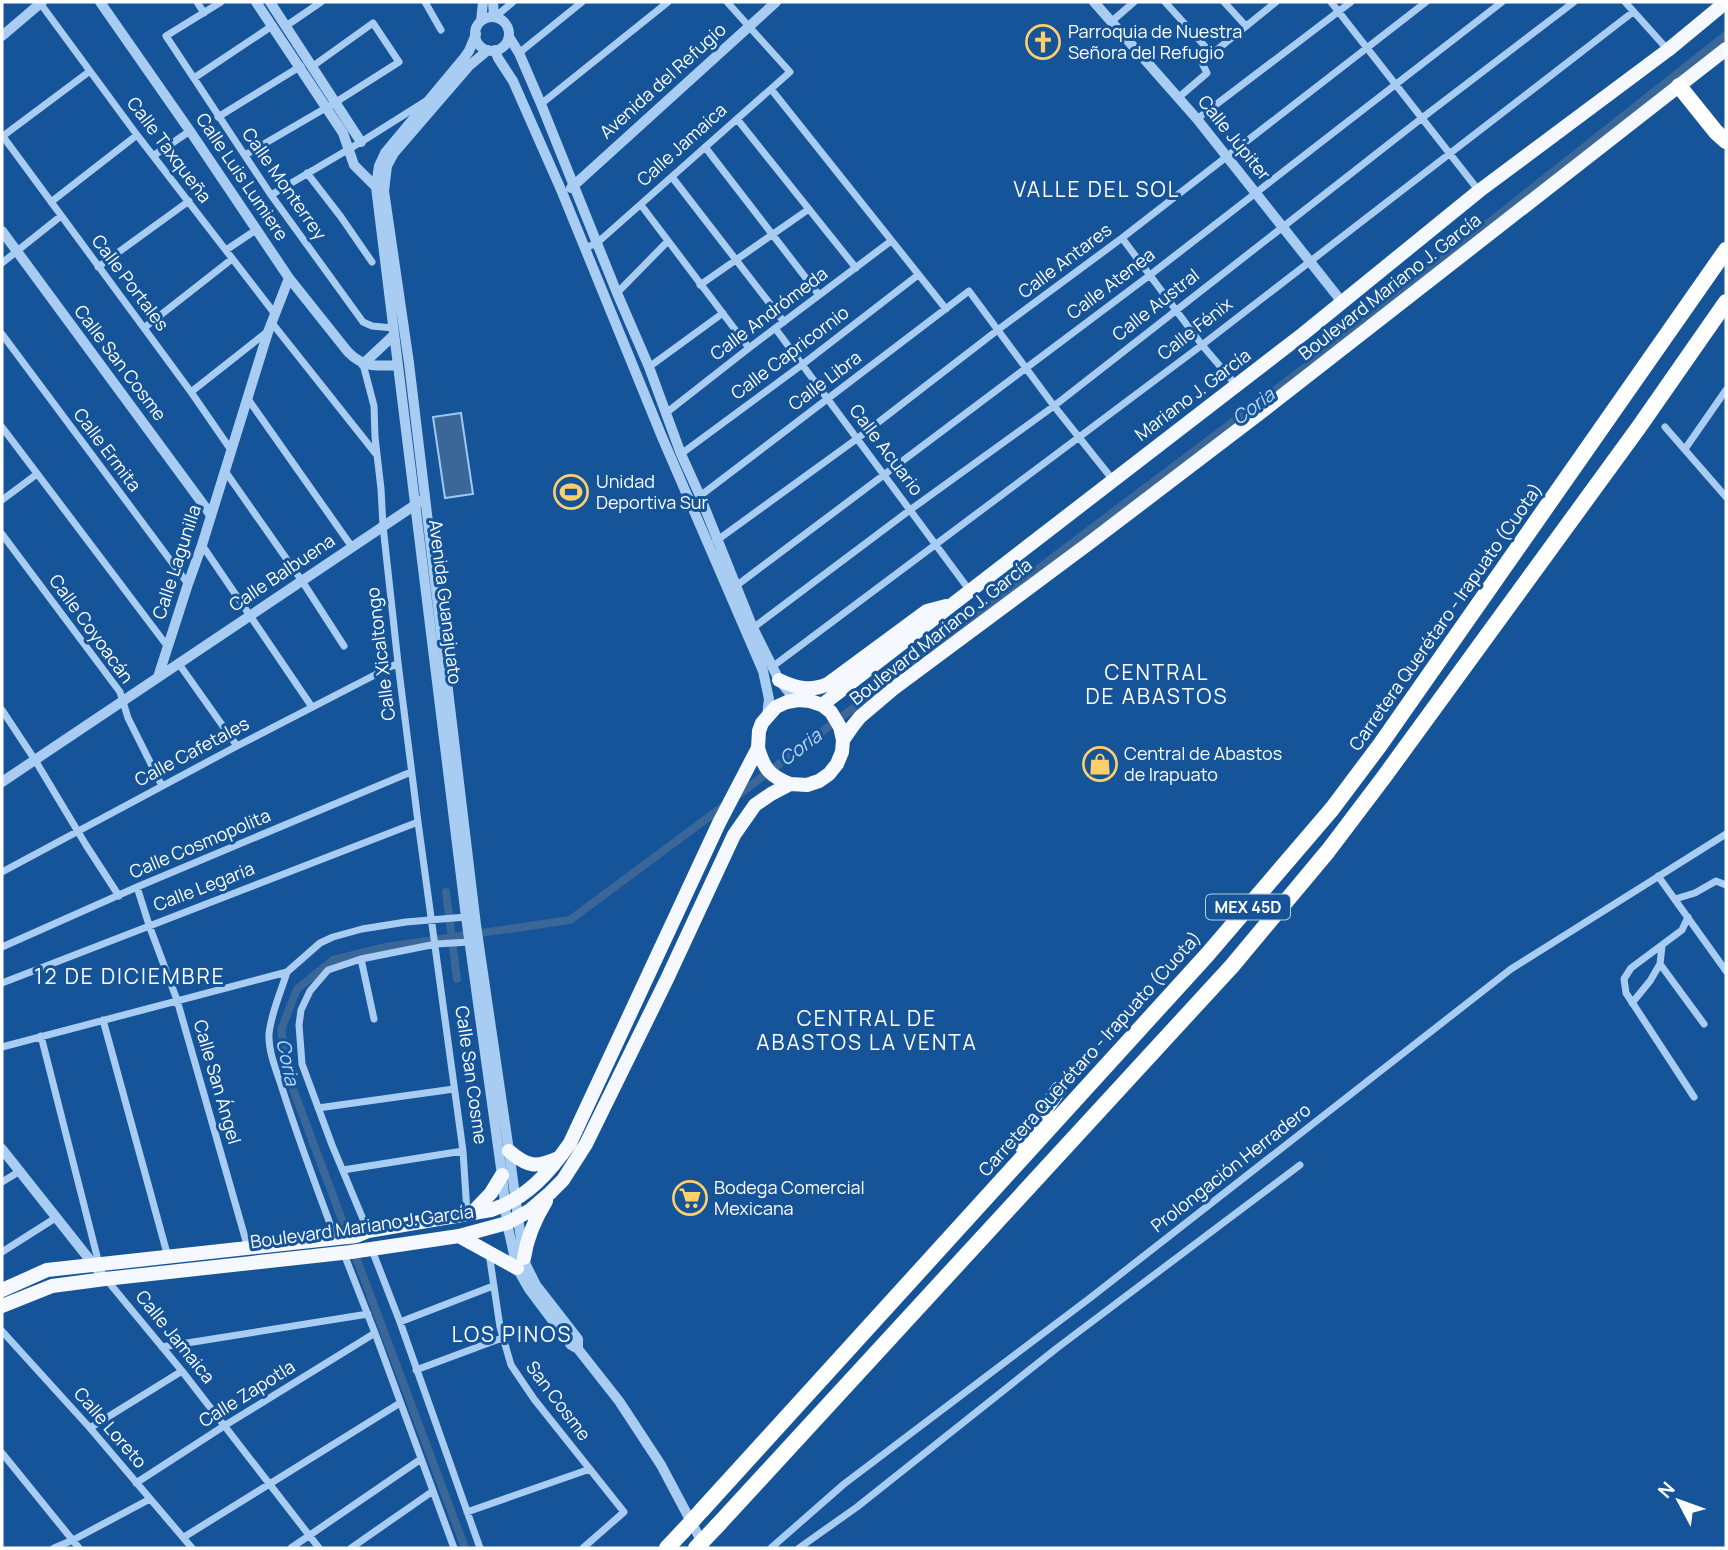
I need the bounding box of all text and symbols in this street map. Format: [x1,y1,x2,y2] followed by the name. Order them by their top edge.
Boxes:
[594,17,731,143] street label: Avenida del Refugio
[1068,19,1242,64] place label: Parroquia de Nuestra Señora del Refugio
[1024,23,1062,61] church icon: Parroquia de Nuestra Señora del Refugio
[1193,90,1277,185] street label: Calle Júpiter
[122,92,217,207] street label: Calle Taxqueña
[631,97,731,191] street label: Calle Jamaica
[191,108,295,245] street label: Calle Luis Lumiere
[237,123,333,245] street label: Calle Monterrey
[1014,175,1180,203] district label: VALLE DEL SOL
[1293,207,1485,365] street label: Boulevard Mariano J. García
[1013,217,1116,303] street label: Calle Antares
[87,229,175,335] street label: Calle Portales
[1061,242,1159,324] street label: Calle Atenea
[705,261,832,365] street label: Calle Andrómeda
[1107,263,1204,346] street label: Calle Austral
[1152,291,1237,365] street label: Calle Fénix
[69,300,172,425] street label: Calle San Cosme
[725,300,853,405] street label: Calle Capricornio
[1130,343,1255,446] street label: Mariano J. García
[783,345,866,416] street label: Calle Libra
[1227,381,1281,430] water label: Coria
[844,399,929,500] street label: Calle Acuario
[68,403,147,496] street label: Calle Ermita
[596,469,709,514] place label: Unidad Deportiva Sur
[552,473,590,511] sports icon: Unidad Deportiva Sur
[1343,478,1547,755] street label: Carretera Querétaro - Irapuato (Cuota)
[146,501,206,622] street label: Calle Lagunilla
[424,518,468,686] street label: Avenida Guanajuato
[224,528,339,616] street label: Calle Balbuena
[844,552,1036,710] street label: Boulevard Mariano J. García
[44,569,139,688] street label: Calle Coyoacán
[360,586,400,722] street label: Calle Xicaltongo
[1086,658,1228,710] district label: CENTRAL DE ABASTOS
[130,711,253,791] street label: Calle Cafetales
[774,722,828,771] water label: Coria
[1124,741,1282,786] place label: Central de Abastos de Irapuato
[1081,745,1119,783] shop icon: Central de Abastos de Irapuato
[125,803,274,884] street label: Calle Cosmopolita
[150,856,258,916] street label: Calle Legaria
[1206,894,1290,920] road number: MEX 45D
[973,926,1206,1181] street label: Carretera Querétaro - Irapuato (Cuota)
[34,962,226,990] district label: 12 DE DICIEMBRE
[450,1004,494,1146] street label: Calle San Cosme
[756,1004,978,1056] district label: CENTRAL DE ABASTOS LA VENTA
[189,1017,247,1147] street label: Calle San Ángel
[270,1036,306,1089] water label: Coria
[1146,1097,1315,1237] street label: Prolongación Herradero
[714,1175,865,1220] place label: Bodega Comercial Mexicana
[671,1179,709,1217] supermarket icon: Bodega Comercial Mexicana
[249,1198,475,1254] street label: Boulevard Mariano J. García
[131,1285,221,1388] street label: Calle Jamaica
[452,1320,572,1348] district label: LOS PINOS
[194,1354,299,1432] street label: Calle Zapotla
[521,1356,597,1445] street label: San Cosme
[69,1382,152,1473] street label: Calle Loreto
[1644,1466,1714,1536] north arrow
[1652,1476,1680,1504] text: N

